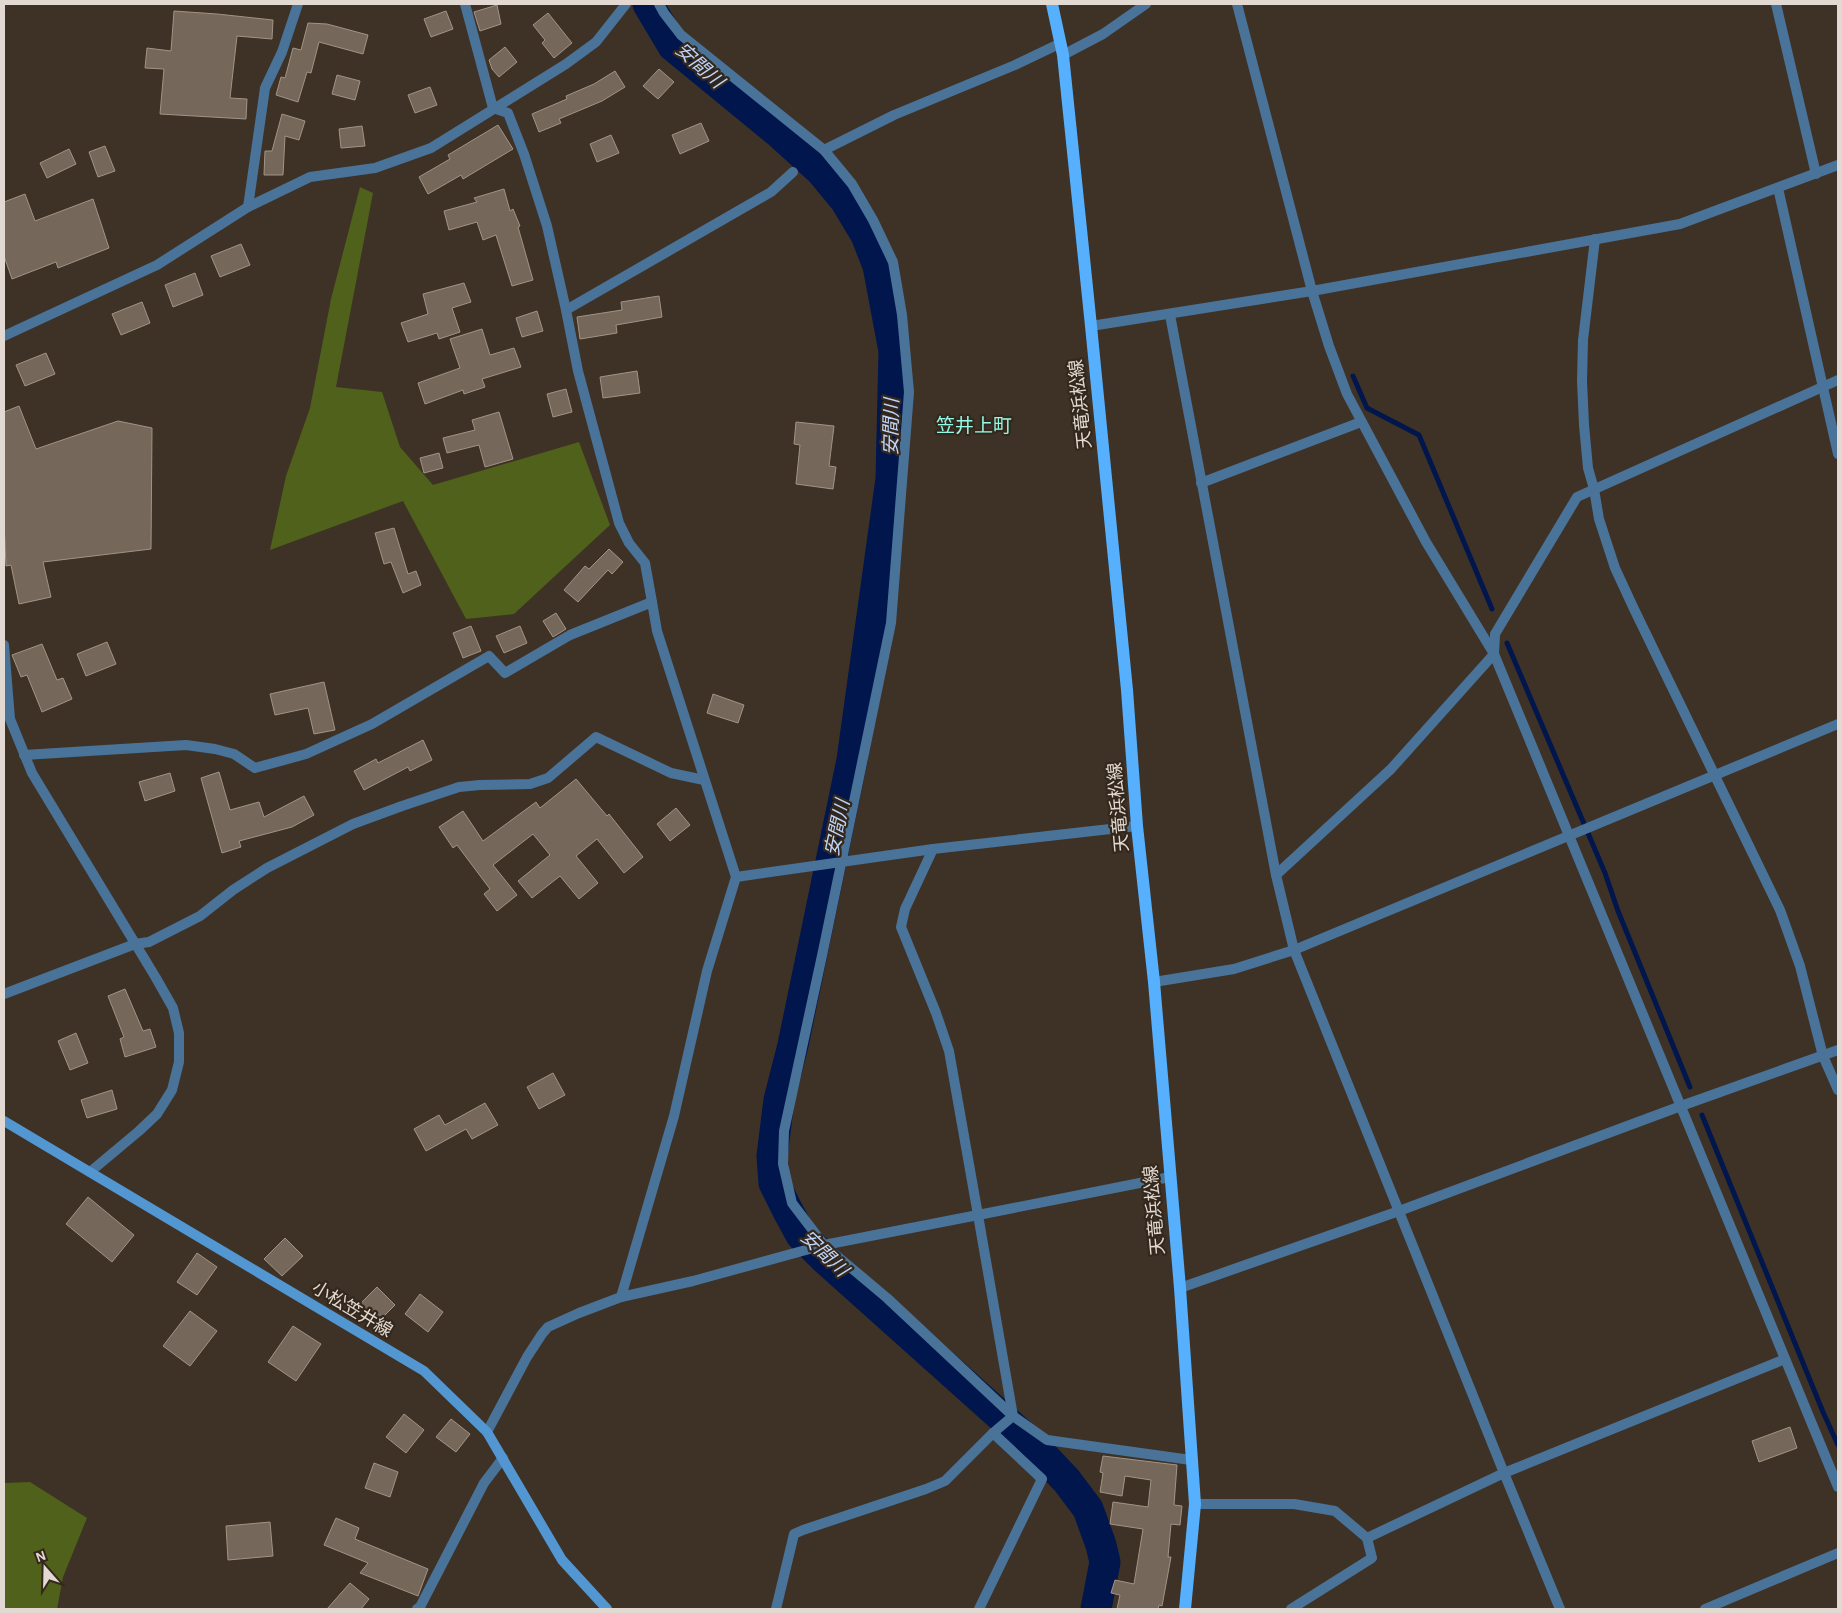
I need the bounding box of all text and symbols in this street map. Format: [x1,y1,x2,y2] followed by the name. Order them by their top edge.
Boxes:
[671,39,729,93] water label: 安間川
[1065,358,1095,450] street label: 天竜浜松線
[881,396,902,456] water label: 安間川
[936,415,1012,436] district label: 笠井上町
[1104,761,1132,853] street label: 天竜浜松線
[822,796,854,858] water label: 安間川
[1140,1164,1168,1256] street label: 天竜浜松線
[797,1227,853,1282] water label: 安間川
[309,1277,396,1341] street label: 小松笠井線
[20,1543,70,1593] north arrow
[34,1548,48,1565] text: N

